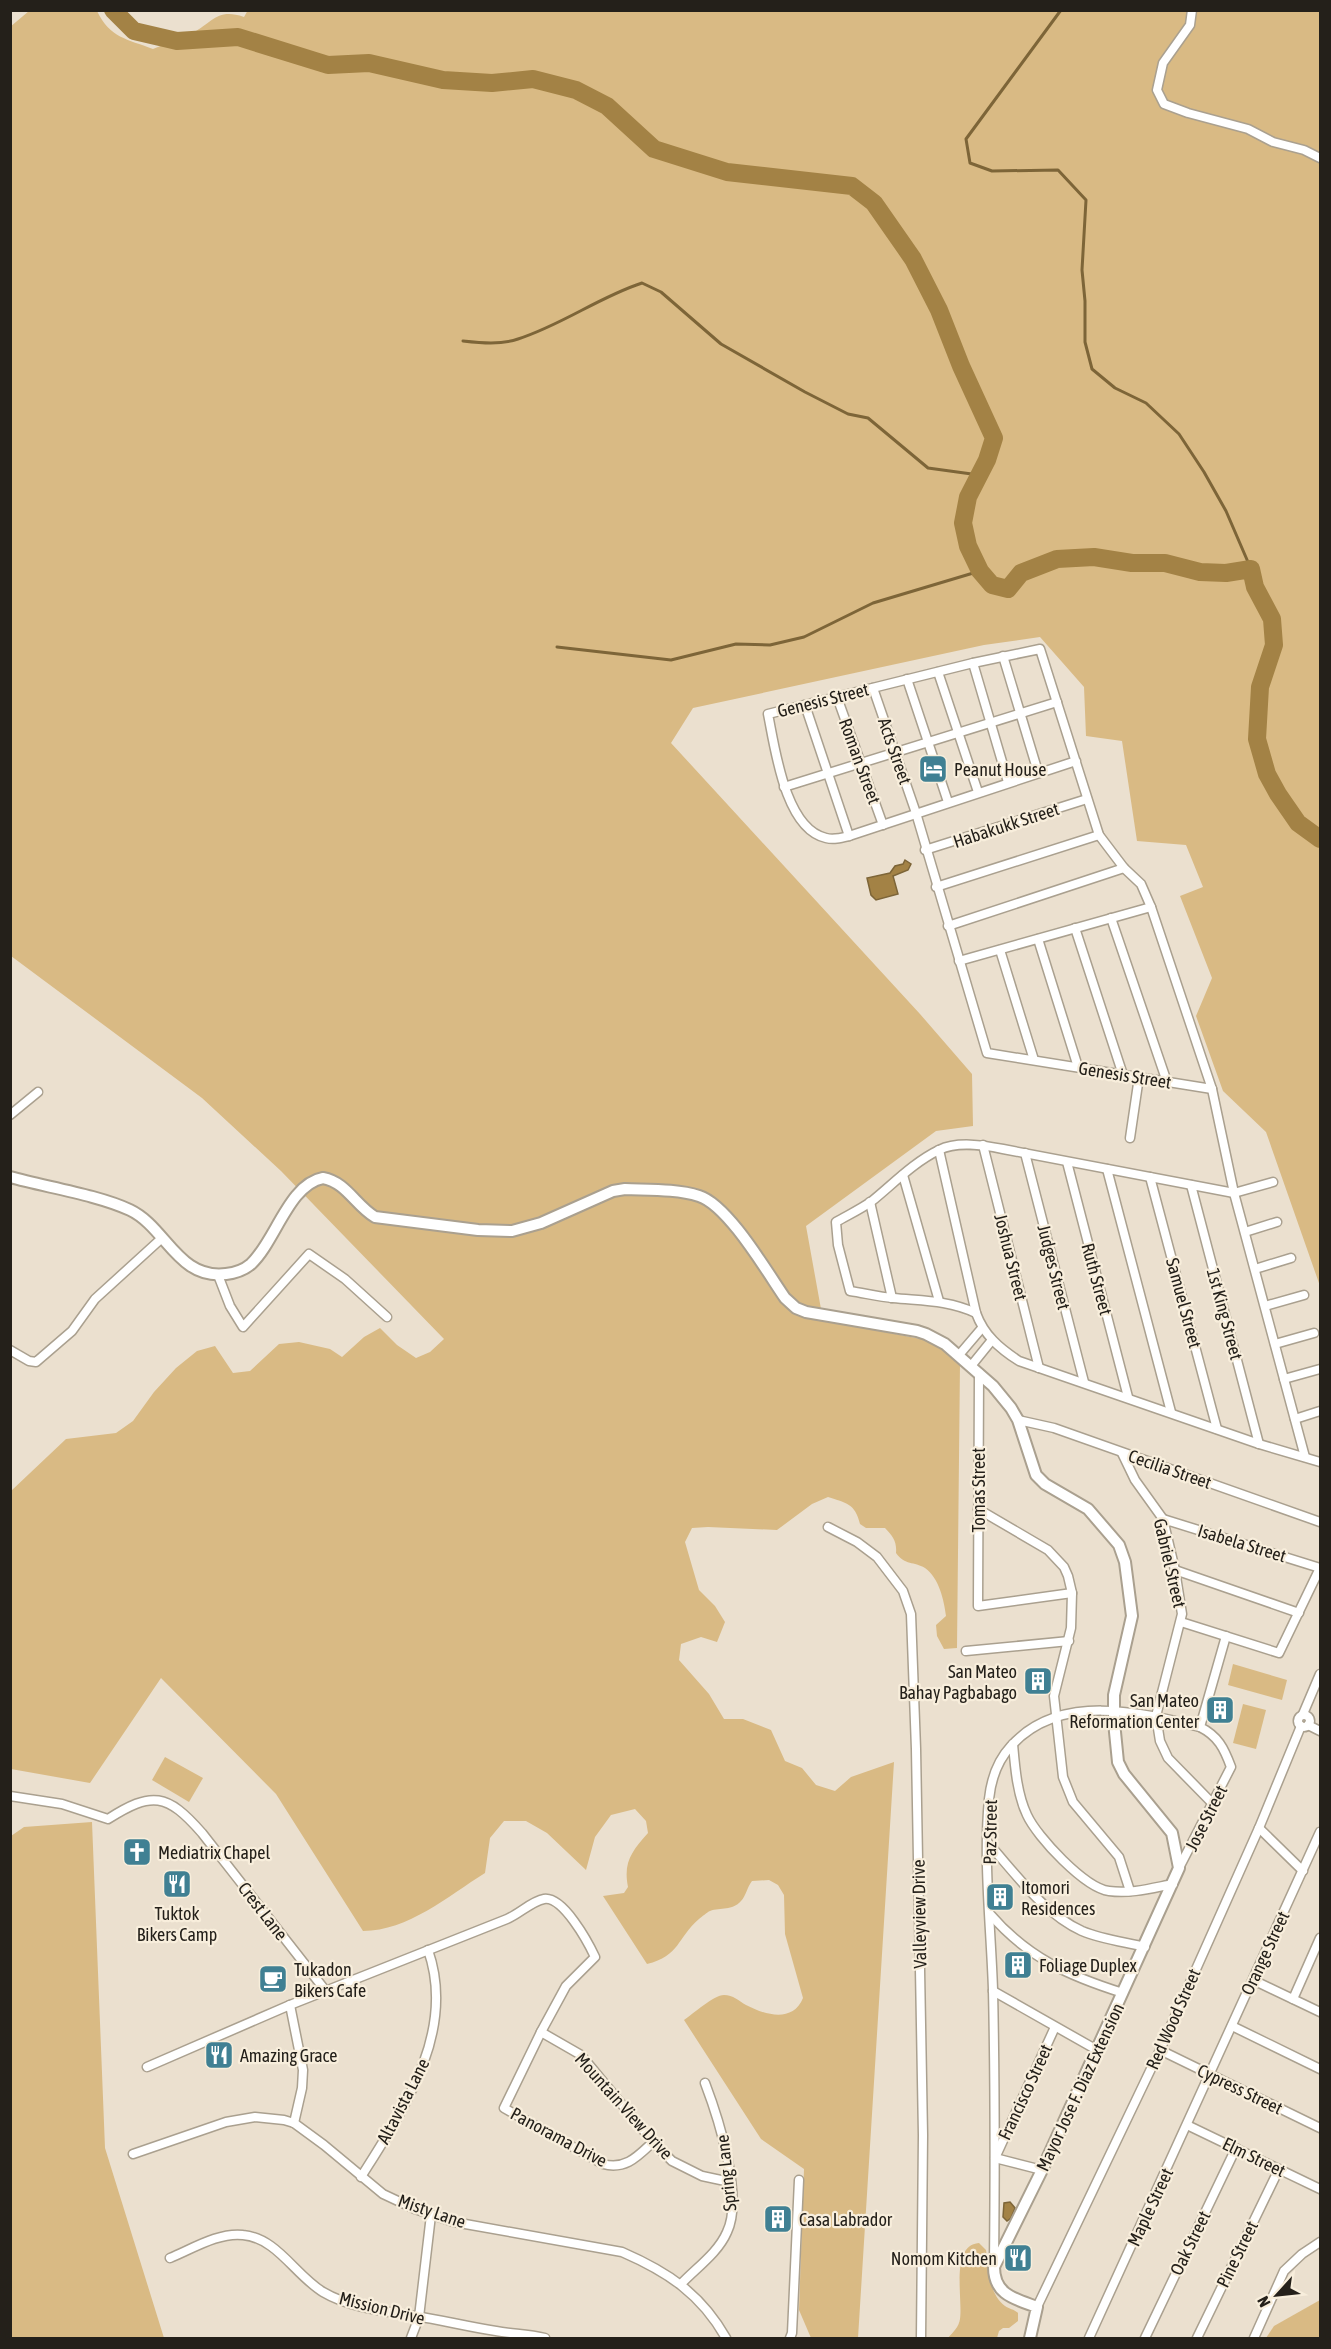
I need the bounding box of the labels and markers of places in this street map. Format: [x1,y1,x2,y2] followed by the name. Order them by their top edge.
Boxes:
[917,753,949,785] hotel icon: Peanut House
[954,759,1046,780] place label: Peanut House
[899,1661,1017,1703] place label: San Mateo Bahay Pagbabago
[1022,1665,1054,1697] building icon: San Mateo Bahay Pagbabago
[1069,1690,1200,1732] place label: San Mateo Reformation Center
[1204,1694,1236,1726] building icon: San Mateo Reformation Center
[121,1836,153,1868] church icon: Mediatrix Chapel
[158,1842,270,1863] place label: Mediatrix Chapel
[161,1868,193,1900] restaurant icon: Tuktok Bikers Camp
[1021,1877,1095,1919] place label: Itomori Residences
[984,1881,1016,1913] building icon: Itomori Residences
[137,1903,217,1945] place label: Tuktok Bikers Camp
[1002,1949,1034,1981] building icon: Foliage Duplex
[1039,1955,1137,1976] place label: Foliage Duplex
[294,1959,366,2001] place label: Tukadon Bikers Cafe
[257,1963,289,1995] cafe icon: Tukadon Bikers Cafe
[203,2039,235,2071] restaurant icon: Amazing Grace
[240,2045,337,2066] place label: Amazing Grace
[762,2203,794,2235] building icon: Casa Labrador
[799,2209,893,2230] place label: Casa Labrador
[1002,2242,1034,2274] restaurant icon: Nomom Kitchen
[891,2248,997,2269] place label: Nomom Kitchen

